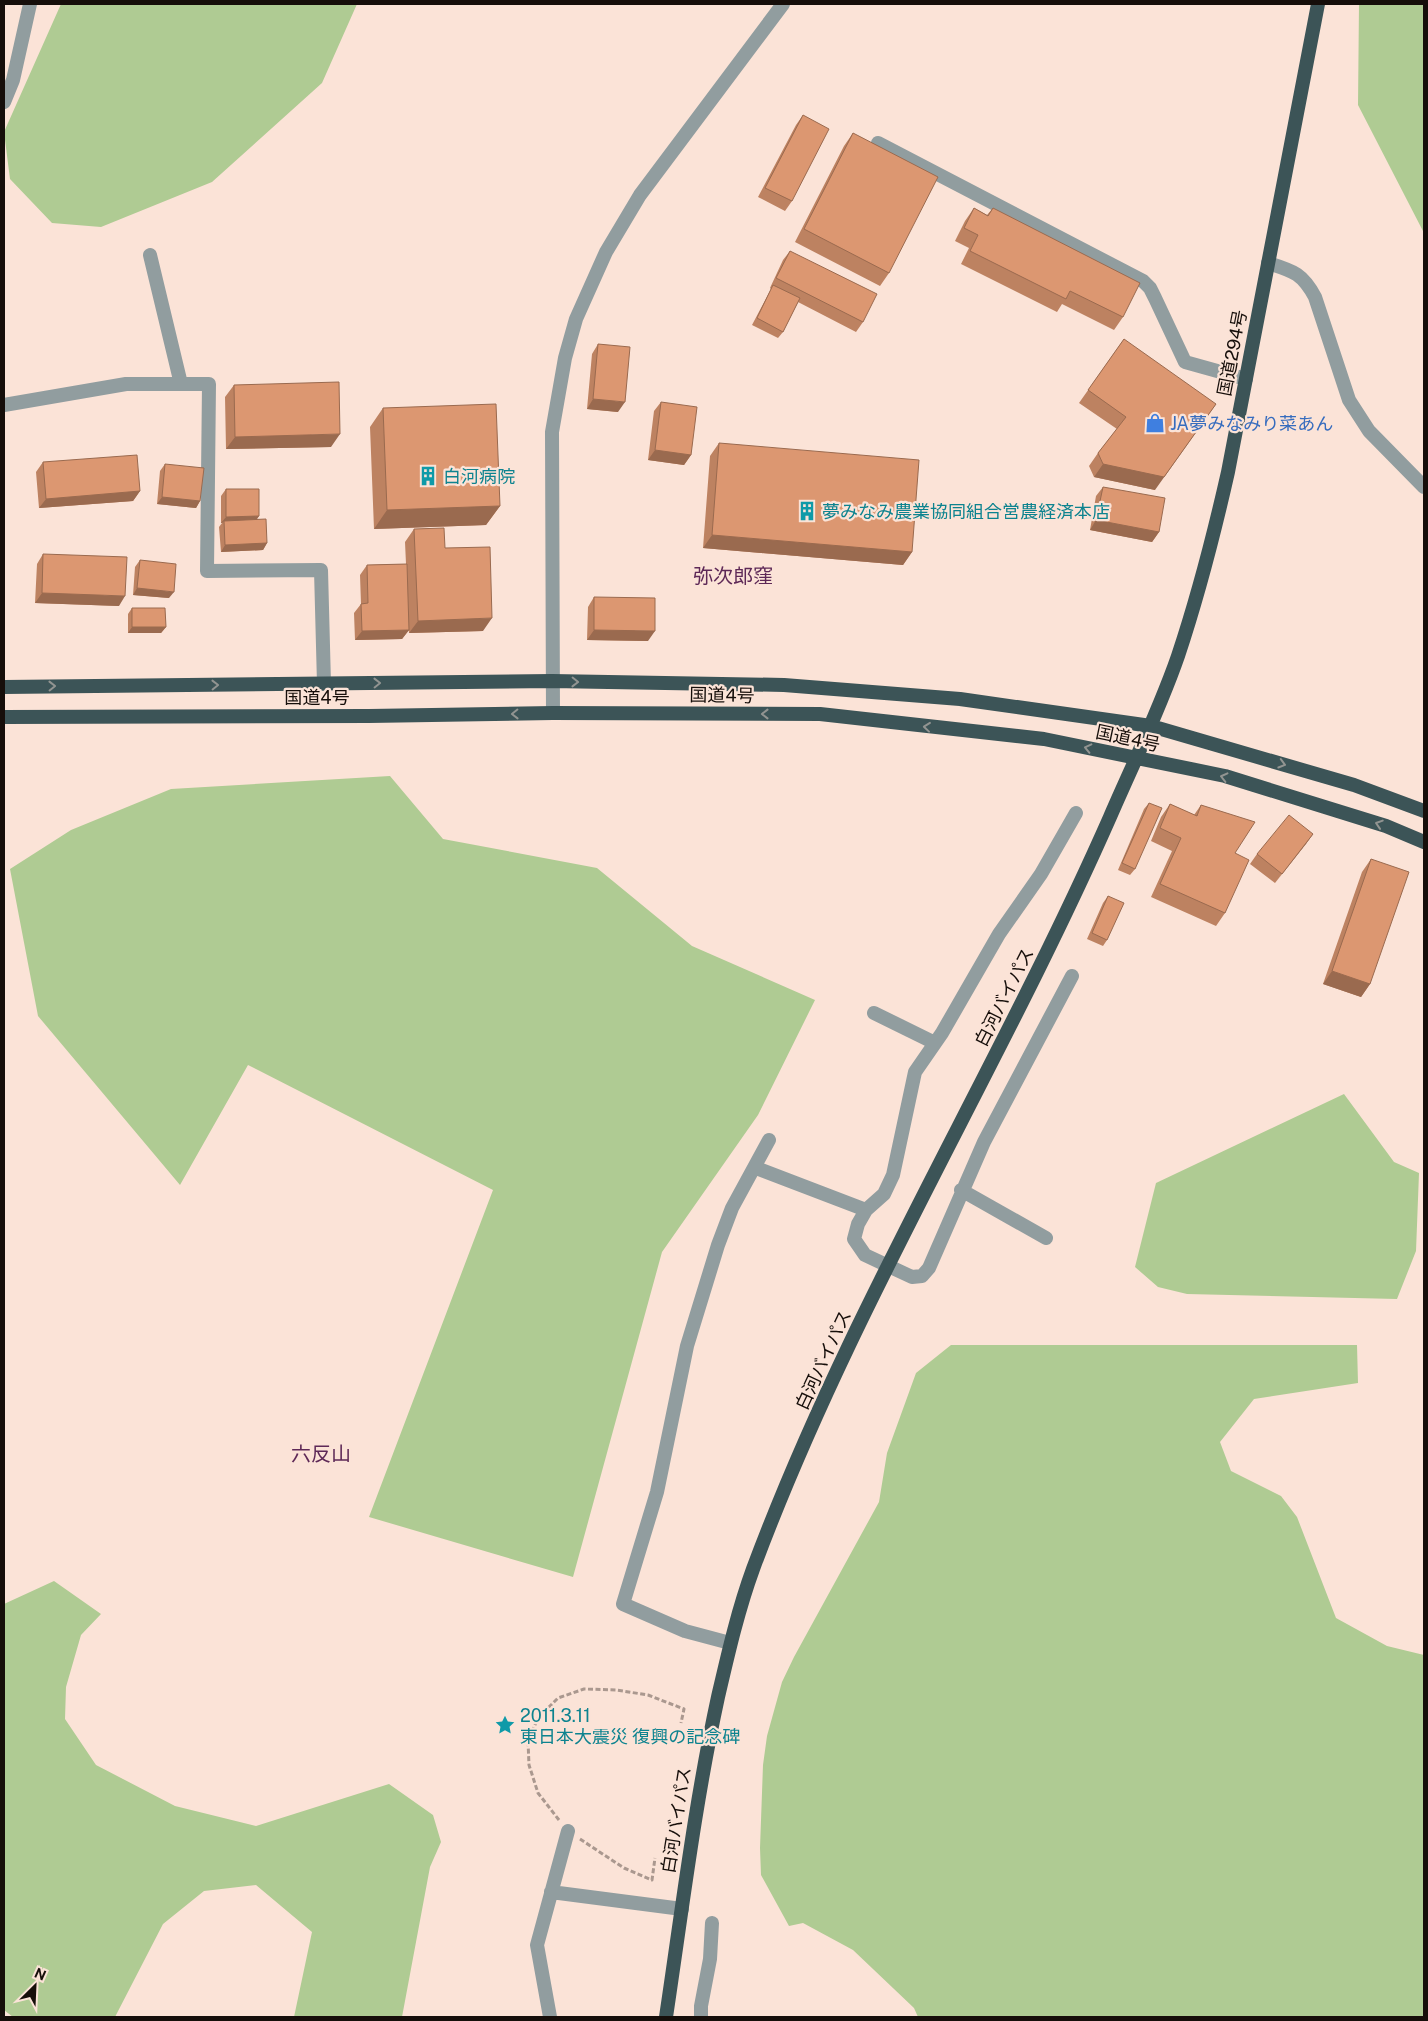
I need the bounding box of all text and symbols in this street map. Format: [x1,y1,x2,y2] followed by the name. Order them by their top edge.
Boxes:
[1213,308,1251,398] street label: 国道294号
[1144,412,1166,434] shop icon: JA夢みなみり菜あん
[1170,413,1333,434] place label: JA夢みなみり菜あん
[417,465,439,487] building icon: 白河病院
[443,466,515,487] place label: 白河病院
[796,500,818,522] building icon: 夢みなみ農業協同組合営農経済本店
[822,501,1110,522] place label: 夢みなみ農業協同組合営農経済本店
[693,564,773,588] district label: 弥次郎窪
[572,677,579,687] one-way arrow
[374,678,382,688] one-way arrow
[211,679,219,690] one-way arrow
[49,681,57,691] one-way arrow
[689,684,755,706] street label: 国道4号
[284,687,350,708] street label: 国道4号
[511,709,519,719] one-way arrow
[761,709,768,719] one-way arrow
[923,721,931,732] one-way arrow
[1094,721,1162,755] street label: 国道4号
[1083,743,1092,754] one-way arrow
[1277,758,1285,768] one-way arrow
[1219,772,1228,783] one-way arrow
[1375,820,1384,830] one-way arrow
[970,944,1038,1050] street label: 白河バイパス
[791,1307,855,1413] street label: 白河バイパス
[291,1442,351,1466] district label: 六反山
[520,1705,740,1747] place label: 2011.3.11 東日本大震災 復興の記念碑
[494,1714,516,1736] place icon: 2011.3.11 東日本大震災 復興の記念碑
[657,1765,695,1875] street label: 白河バイパス
[10,1961,60,2011] north arrow
[32,1965,49,1984] text: N

